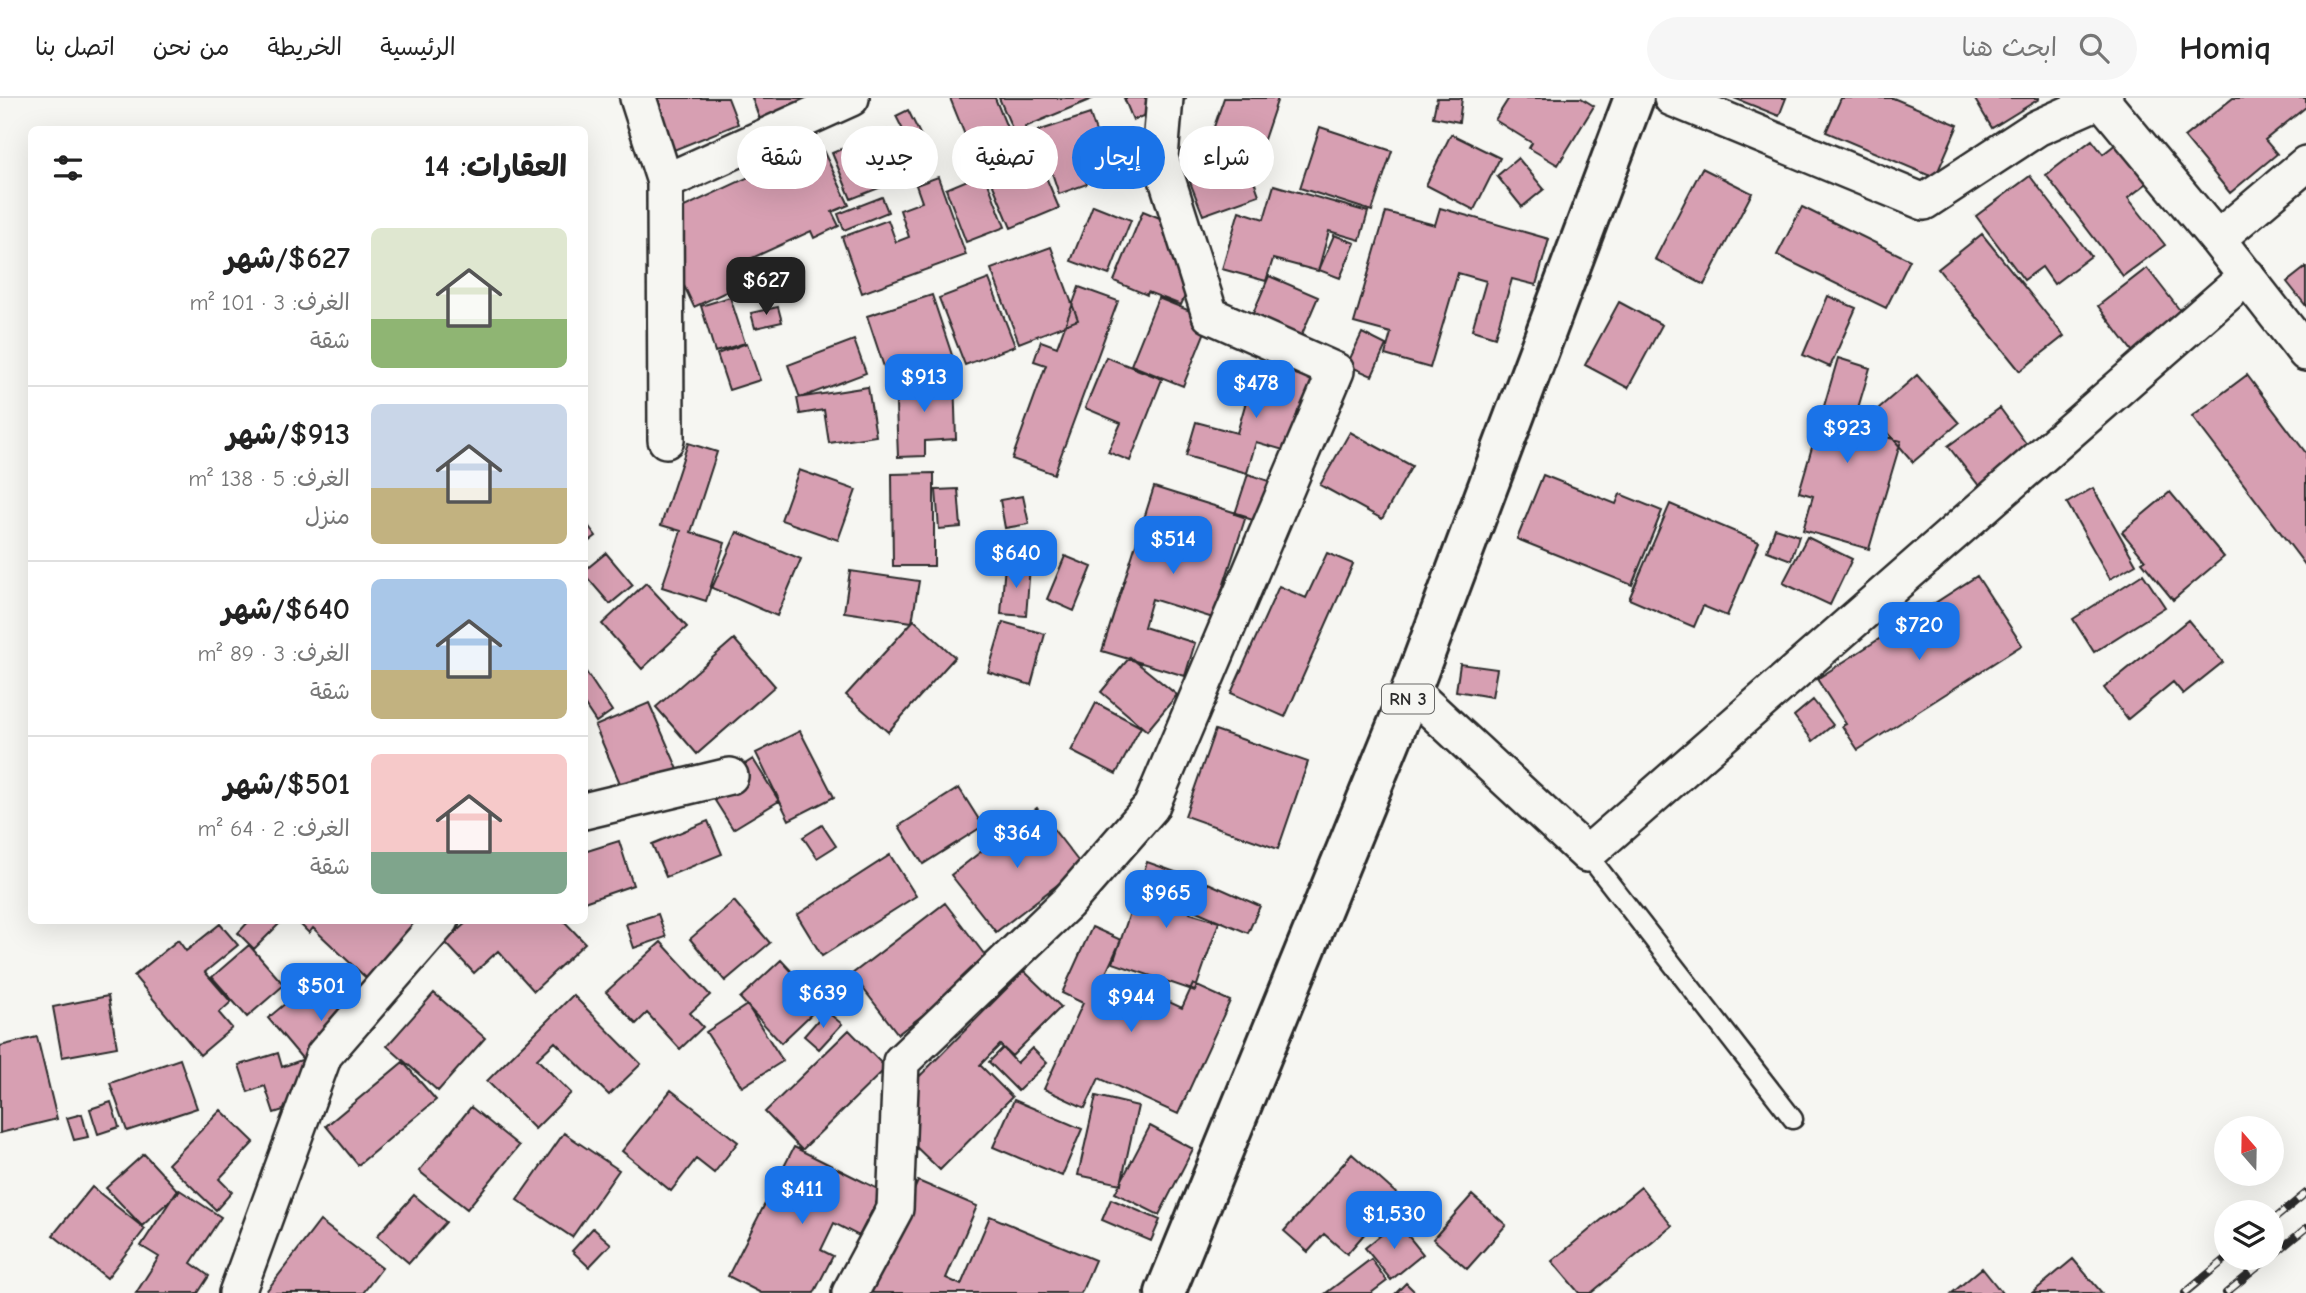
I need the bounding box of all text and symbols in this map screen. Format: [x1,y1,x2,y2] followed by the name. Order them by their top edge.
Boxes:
[1647,17,2137,80] search box
[2075,29,2113,67] icon: search
[2179,29,2271,67] text: Homiq
[35,33,115,61] text: اتصل بنا
[153,33,229,61] text: من نحن
[267,33,342,61] text: الخريطة
[380,33,456,61] text: الرئيسية
[1962,33,2057,63] text: ابحث هنا
[737,126,827,189] chip: شقة
[841,126,938,189] chip: جديد
[952,126,1058,189] chip: تصفية
[1072,126,1165,189] chip: إيجار
[1179,126,1274,189] chip: شراء
[49,149,87,187] icon: filters
[424,149,567,184] text: العقارات: 14
[225,241,350,276] text: $627/شهر
[427,256,511,340] icon: home
[725,258,807,317] pin: $627
[742,266,790,293] text: $627
[189,289,350,316] text: الغرف: 3 · 101 m²
[310,327,350,354] text: شقة
[883,354,965,414] pin: $913
[1215,360,1297,420] pin: $478
[901,363,947,390] text: $913
[1233,369,1279,396] text: $478
[1806,406,1888,465] pin: $923
[1823,414,1871,441] text: $923
[227,417,350,452] text: $913/شهر
[427,432,511,516] icon: home
[188,465,350,492] text: الغرف: 5 · 138 m²
[305,503,350,530] text: منزل
[1132,517,1214,576] pin: $514
[1150,525,1196,552] text: $514
[975,531,1057,590] pin: $640
[991,539,1041,566] text: $640
[222,592,350,627] text: $640/شهر
[1878,602,1960,662] pin: $720
[427,607,511,691] icon: home
[1895,611,1943,638] text: $720
[198,640,350,667] text: الغرف: 3 · 89 m²
[310,678,350,705] text: شقة
[1382,684,1434,714] road number: RN 3
[224,767,350,802] text: $501/شهر
[427,782,511,866] icon: home
[976,810,1058,870] pin: $364
[198,815,350,842] text: الغرف: 2 · 64 m²
[993,819,1041,846] text: $364
[310,853,350,880] text: شقة
[1125,870,1207,930] pin: $965
[1141,879,1191,906] text: $965
[280,964,362,1023] pin: $501
[782,970,864,1030] pin: $639
[297,972,345,999] text: $501
[1090,974,1172,1034] pin: $944
[798,979,848,1006] text: $639
[1107,983,1155,1010] text: $944
[2214,1116,2284,1186] north arrow
[2214,1116,2284,1270] map controls
[761,1166,843,1226] pin: $411
[781,1175,823,1202] text: $411
[1337,1192,1451,1251] pin: $1,530
[1362,1200,1426,1227] text: $1,530
[2214,1200,2284,1270] button: layers

